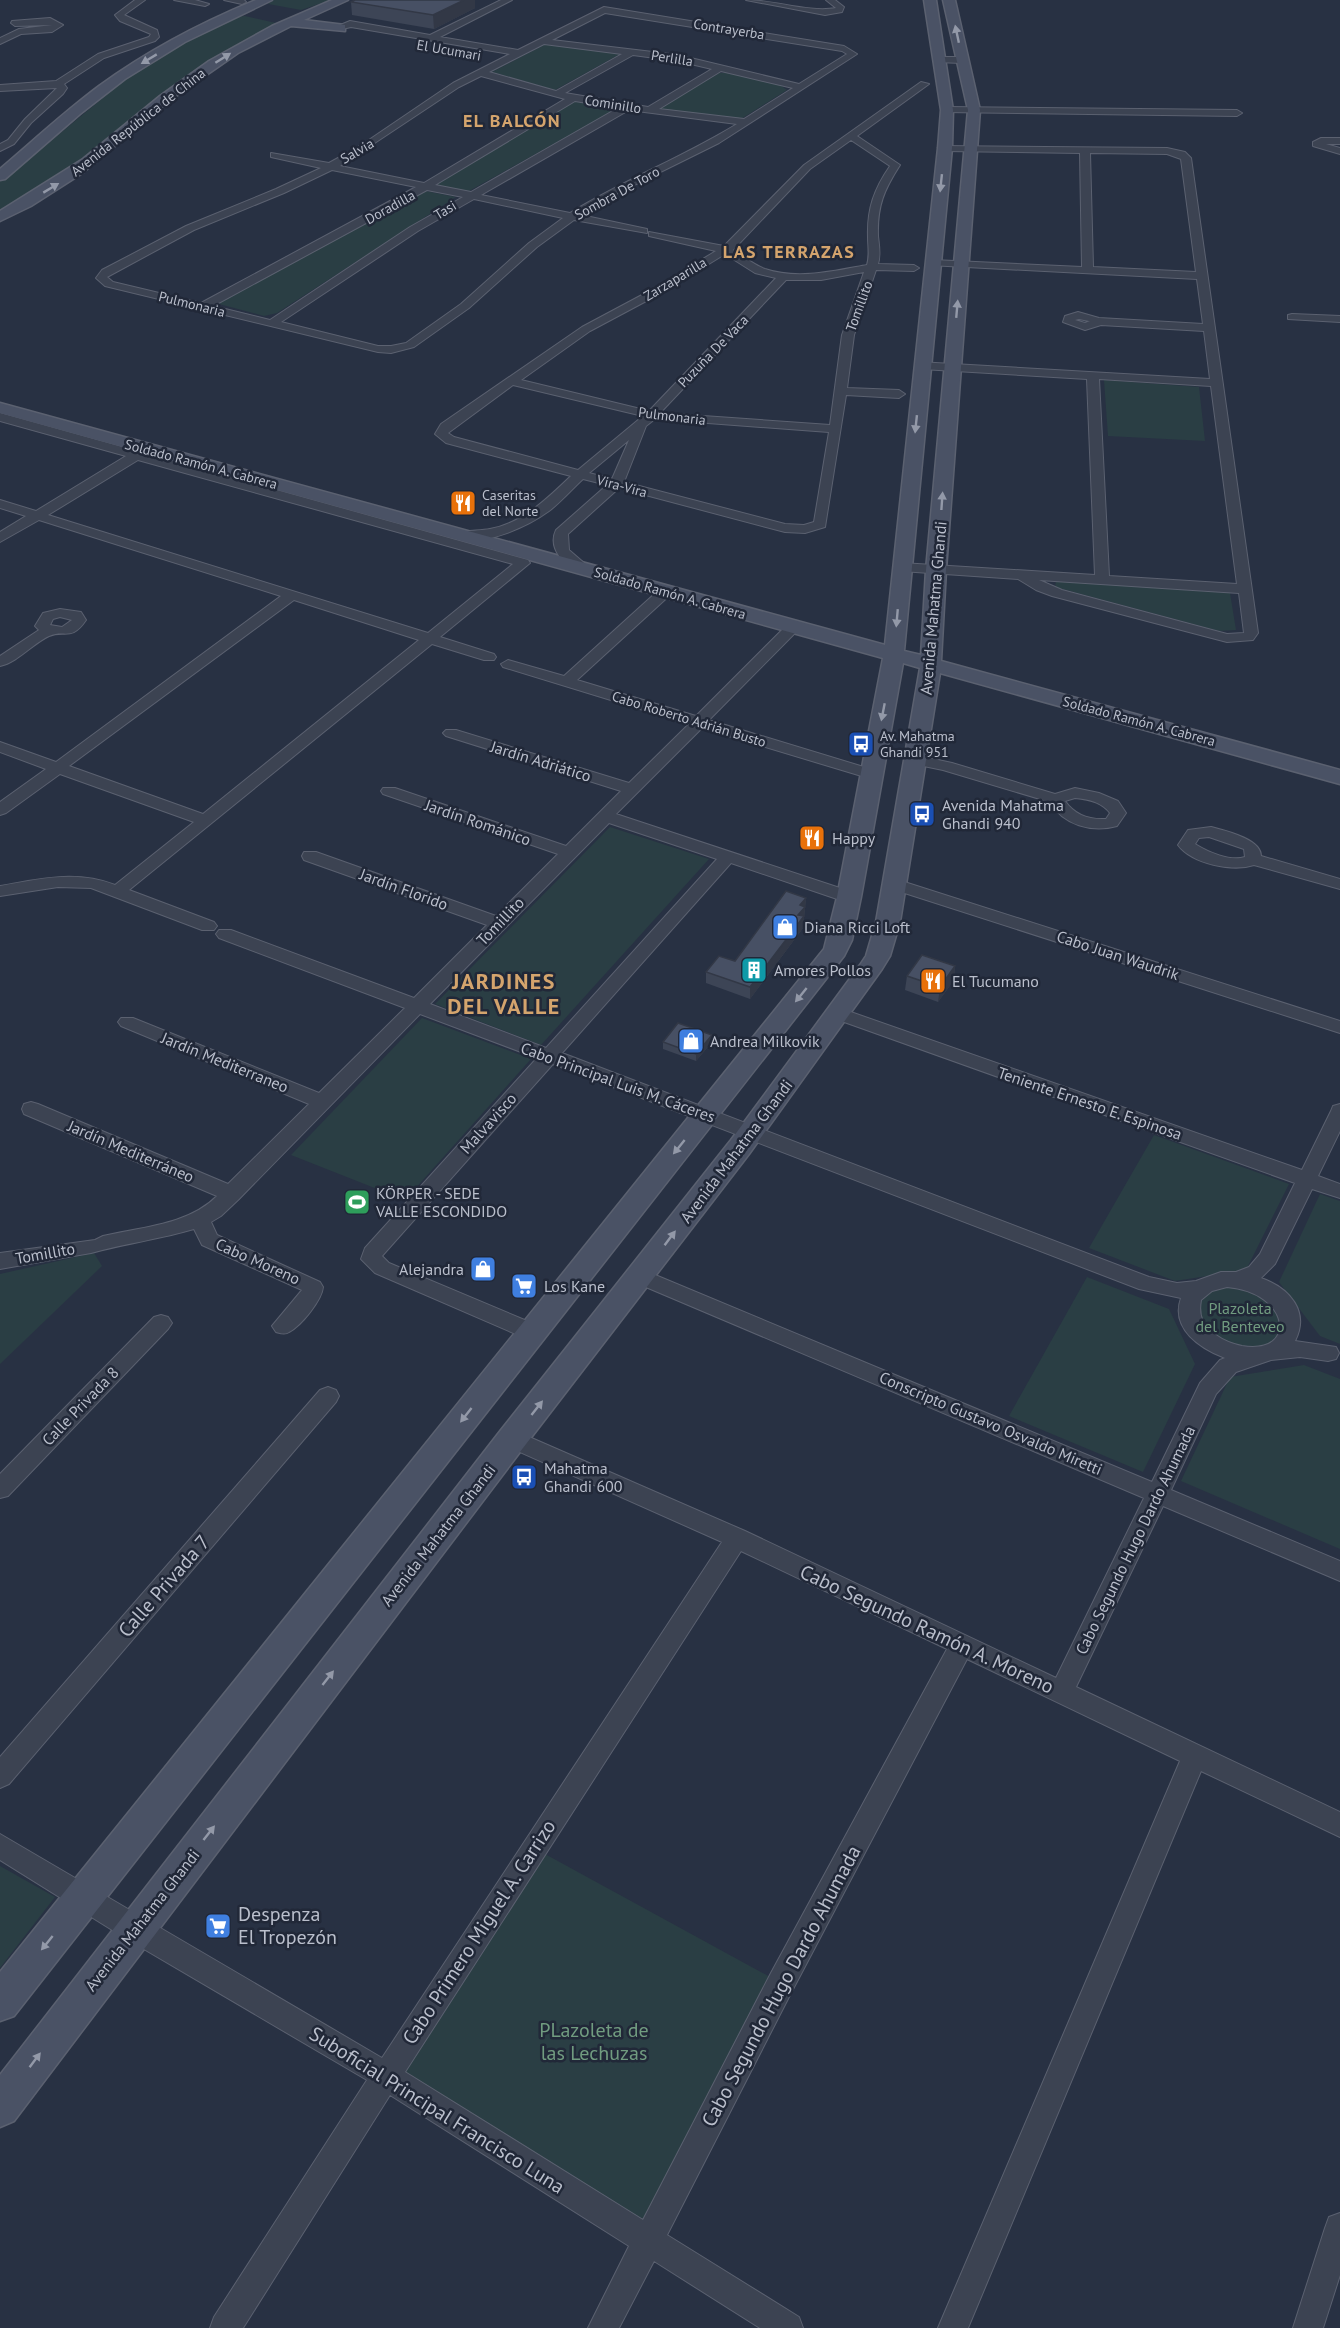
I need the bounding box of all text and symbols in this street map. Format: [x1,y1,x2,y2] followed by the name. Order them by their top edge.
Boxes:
[692,14,766,44] street label: Contrayerba
[951,25,961,44] one-way arrow
[415,35,483,65] street label: El Ucumari
[650,46,694,70] street label: Perlilla
[215,52,231,63] one-way arrow
[141,54,157,65] one-way arrow
[67,64,209,180] street label: Avenida República de China
[583,91,643,117] street label: Cominillo
[463,109,561,132] district label: EL BALCÓN
[337,134,377,168] street label: Salvia
[571,162,663,224] street label: Sombra De Toro
[936,173,946,192] one-way arrow
[43,183,60,193] one-way arrow
[362,186,418,228] street label: Doradilla
[431,196,459,224] street label: Tasi
[723,240,855,263] district label: LAS TERRAZAS
[640,253,710,305] street label: Zarzaparilla
[842,278,876,334] street label: Tomillito
[157,287,227,321] street label: Pulmonaria
[952,299,962,318] one-way arrow
[674,311,752,391] street label: Puzuña De Vaca
[637,403,707,429] street label: Pulmonaria
[911,414,921,433] one-way arrow
[123,435,279,493] street label: Soldado Ramón A. Cabrera
[594,470,649,501] street label: Vira-Vira
[482,486,538,520] place label: Caseritas del Norte
[448,488,478,518] restaurant icon: Caseritas del Norte
[937,491,946,510] one-way arrow
[915,520,951,696] street label: Avenida Mahatma Ghandi
[592,563,748,623] street label: Soldado Ramón A. Cabrera
[892,608,902,627] one-way arrow
[610,687,768,751] street label: Cabo Roberto Adrián Busto
[1061,692,1217,750] street label: Soldado Ramón A. Cabrera
[878,703,887,722] one-way arrow
[880,727,955,761] place label: Av. Mahatma Ghandi 951
[846,729,876,759] bus stop icon: Av. Mahatma Ghandi 951
[487,736,594,786] street label: Jardín Adriático
[421,794,534,849] street label: Jardín Románico
[942,795,1064,833] place label: Avenida Mahatma Ghandi 940
[907,799,937,829] bus stop icon: Avenida Mahatma Ghandi 940
[797,823,827,853] restaurant icon: Happy
[832,828,876,848] place label: Happy
[356,863,451,914] street label: Jardín Florido
[472,892,528,950] street label: Tomillito
[770,912,800,942] shop icon: Diana Ricci Loft
[804,917,911,937] place label: Diana Ricci Loft
[1054,926,1182,984] street label: Cabo Juan Waudrik
[739,955,769,985] building icon: Amores Pollos
[774,960,871,980] place label: Amores Pollos
[918,966,948,996] restaurant icon: El Tucumano
[447,967,561,1020] district label: JARDINES DEL VALLE
[952,971,1039,991] place label: El Tucumano
[794,987,807,1003] one-way arrow
[676,1026,706,1056] shop icon: Andrea Milkovik
[158,1027,291,1097] street label: Jardín Mediterraneo
[710,1031,820,1051] place label: Andrea Milkovik
[518,1037,718,1127] street label: Cabo Principal Luis M. Cáceres
[995,1062,1185,1144] street label: Teniente Ernesto E. Espinosa
[676,1075,796,1227] street label: Avenida Mahatma Ghandi
[455,1088,521,1158] street label: Malvavisco
[64,1115,197,1187] street label: Jardín Mediterráneo
[673,1140,685,1155] one-way arrow
[375,1183,507,1221] place label: KÖRPER - SEDE VALLE ESCONDIDO
[342,1187,372,1217] sports icon: KÖRPER - SEDE VALLE ESCONDIDO
[664,1230,677,1246] one-way arrow
[213,1233,303,1289] street label: Cabo Moreno
[14,1238,76,1268] street label: Tomillito
[468,1254,498,1284] shop icon: Alejandra
[399,1259,464,1279] place label: Alejandra
[509,1271,539,1301] supermarket icon: Los Kane
[544,1276,605,1296] place label: Los Kane
[1196,1298,1285,1336] park label: Plazoleta del Benteveo
[37,1362,123,1450] street label: Calle Privada 8
[876,1367,1106,1479] street label: Conscripto Gustavo Osvaldo Miretti
[530,1400,542,1415] one-way arrow
[460,1407,473,1422] one-way arrow
[1071,1422,1199,1658] street label: Cabo Segundo Hugo Dardo Ahumada
[544,1458,623,1496] place label: Mahatma Ghandi 600
[376,1460,500,1610] street label: Avenida Mahatma Ghandi
[509,1462,539,1492] bus stop icon: Mahatma Ghandi 600
[112,1529,216,1643] street label: Calle Privada 7
[796,1559,1058,1699] street label: Cabo Segundo Ramón A. Moreno
[321,1671,333,1686] one-way arrow
[397,1815,561,2049] street label: Cabo Primero Miguel A. Carrizo
[203,1825,215,1841] one-way arrow
[696,1841,866,2131] street label: Cabo Segundo Hugo Dardo Ahumada
[80,1845,204,1995] street label: Avenida Mahatma Ghandi
[238,1901,337,1950] place label: Despenza El Tropezón
[203,1911,233,1941] supermarket icon: Despenza El Tropezón
[41,1936,53,1951] one-way arrow
[539,2017,649,2066] park label: PLazoleta de las Lechuzas
[305,2021,569,2199] street label: Suboficial Principal Francisco Luna
[29,2052,42,2068] one-way arrow

